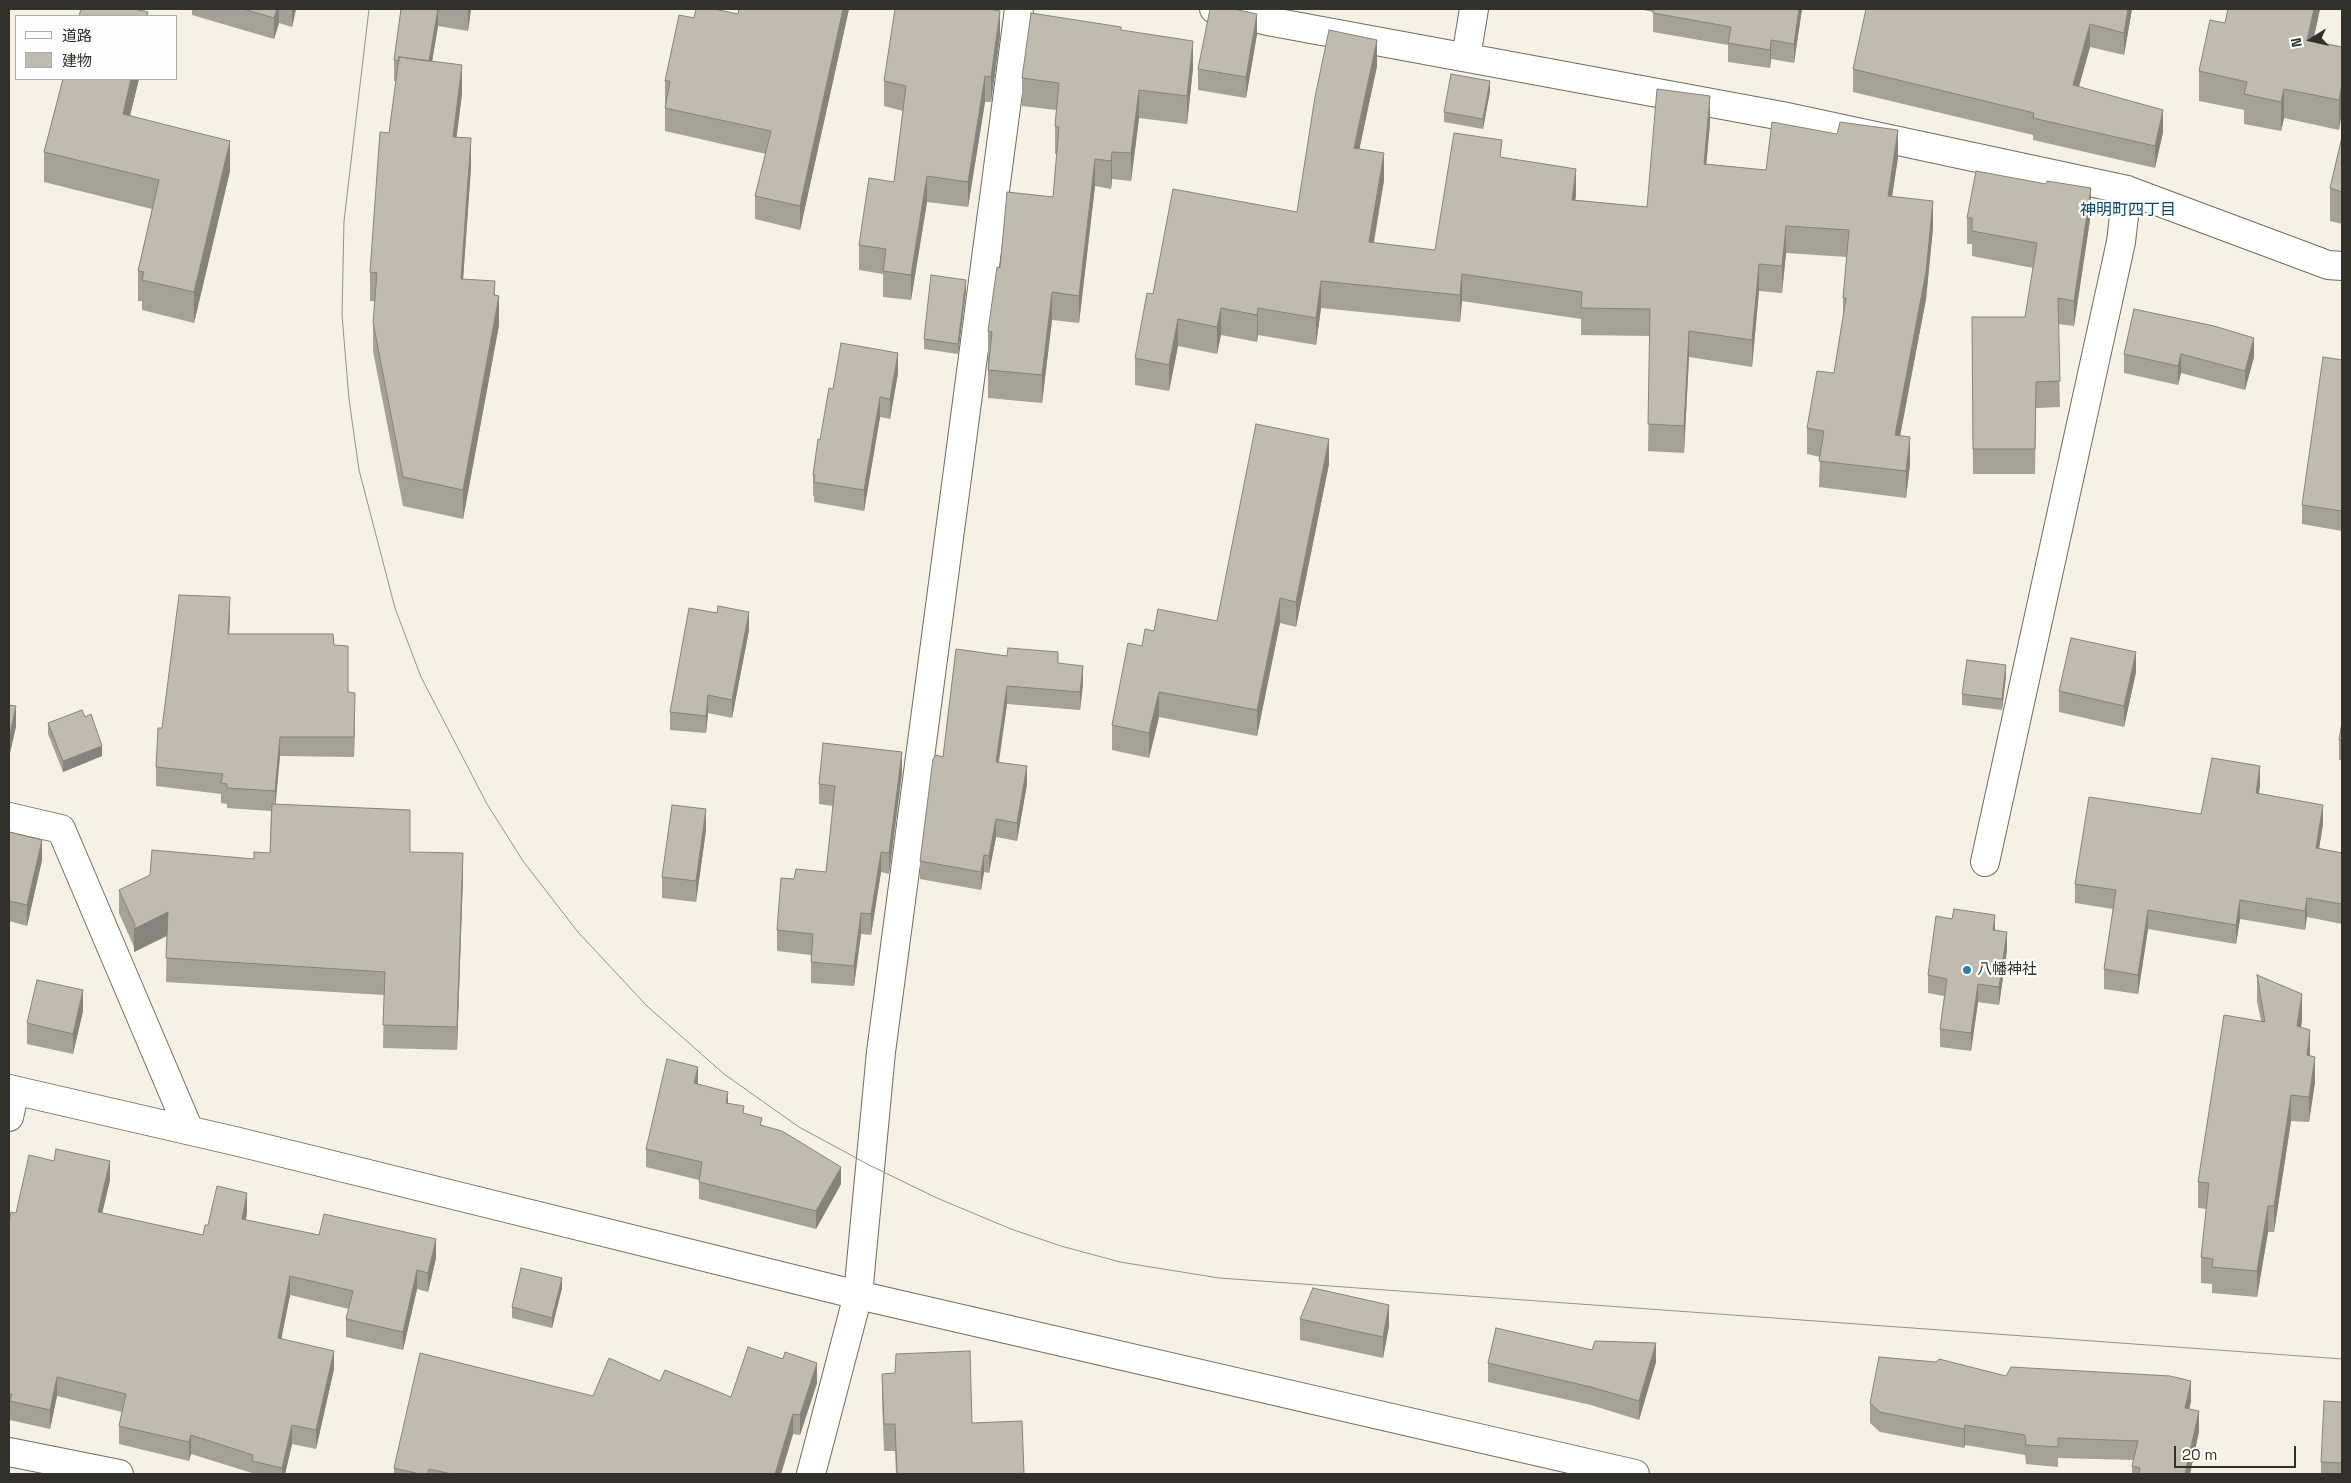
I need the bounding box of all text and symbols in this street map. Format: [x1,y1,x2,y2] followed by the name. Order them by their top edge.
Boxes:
[15,15,178,80] legend
[2286,15,2336,65] north arrow
[62,26,92,45] text: 道路
[2287,36,2306,49] text: N
[62,51,92,70] text: 建物
[2080,201,2176,221] district label: 神明町四丁目
[1977,961,2037,979] place label: 八幡神社
[1961,964,1973,976] marker: 八幡神社
[2176,1436,2298,1468] scale bar
[2182,1445,2217,1464] text: 20 m

